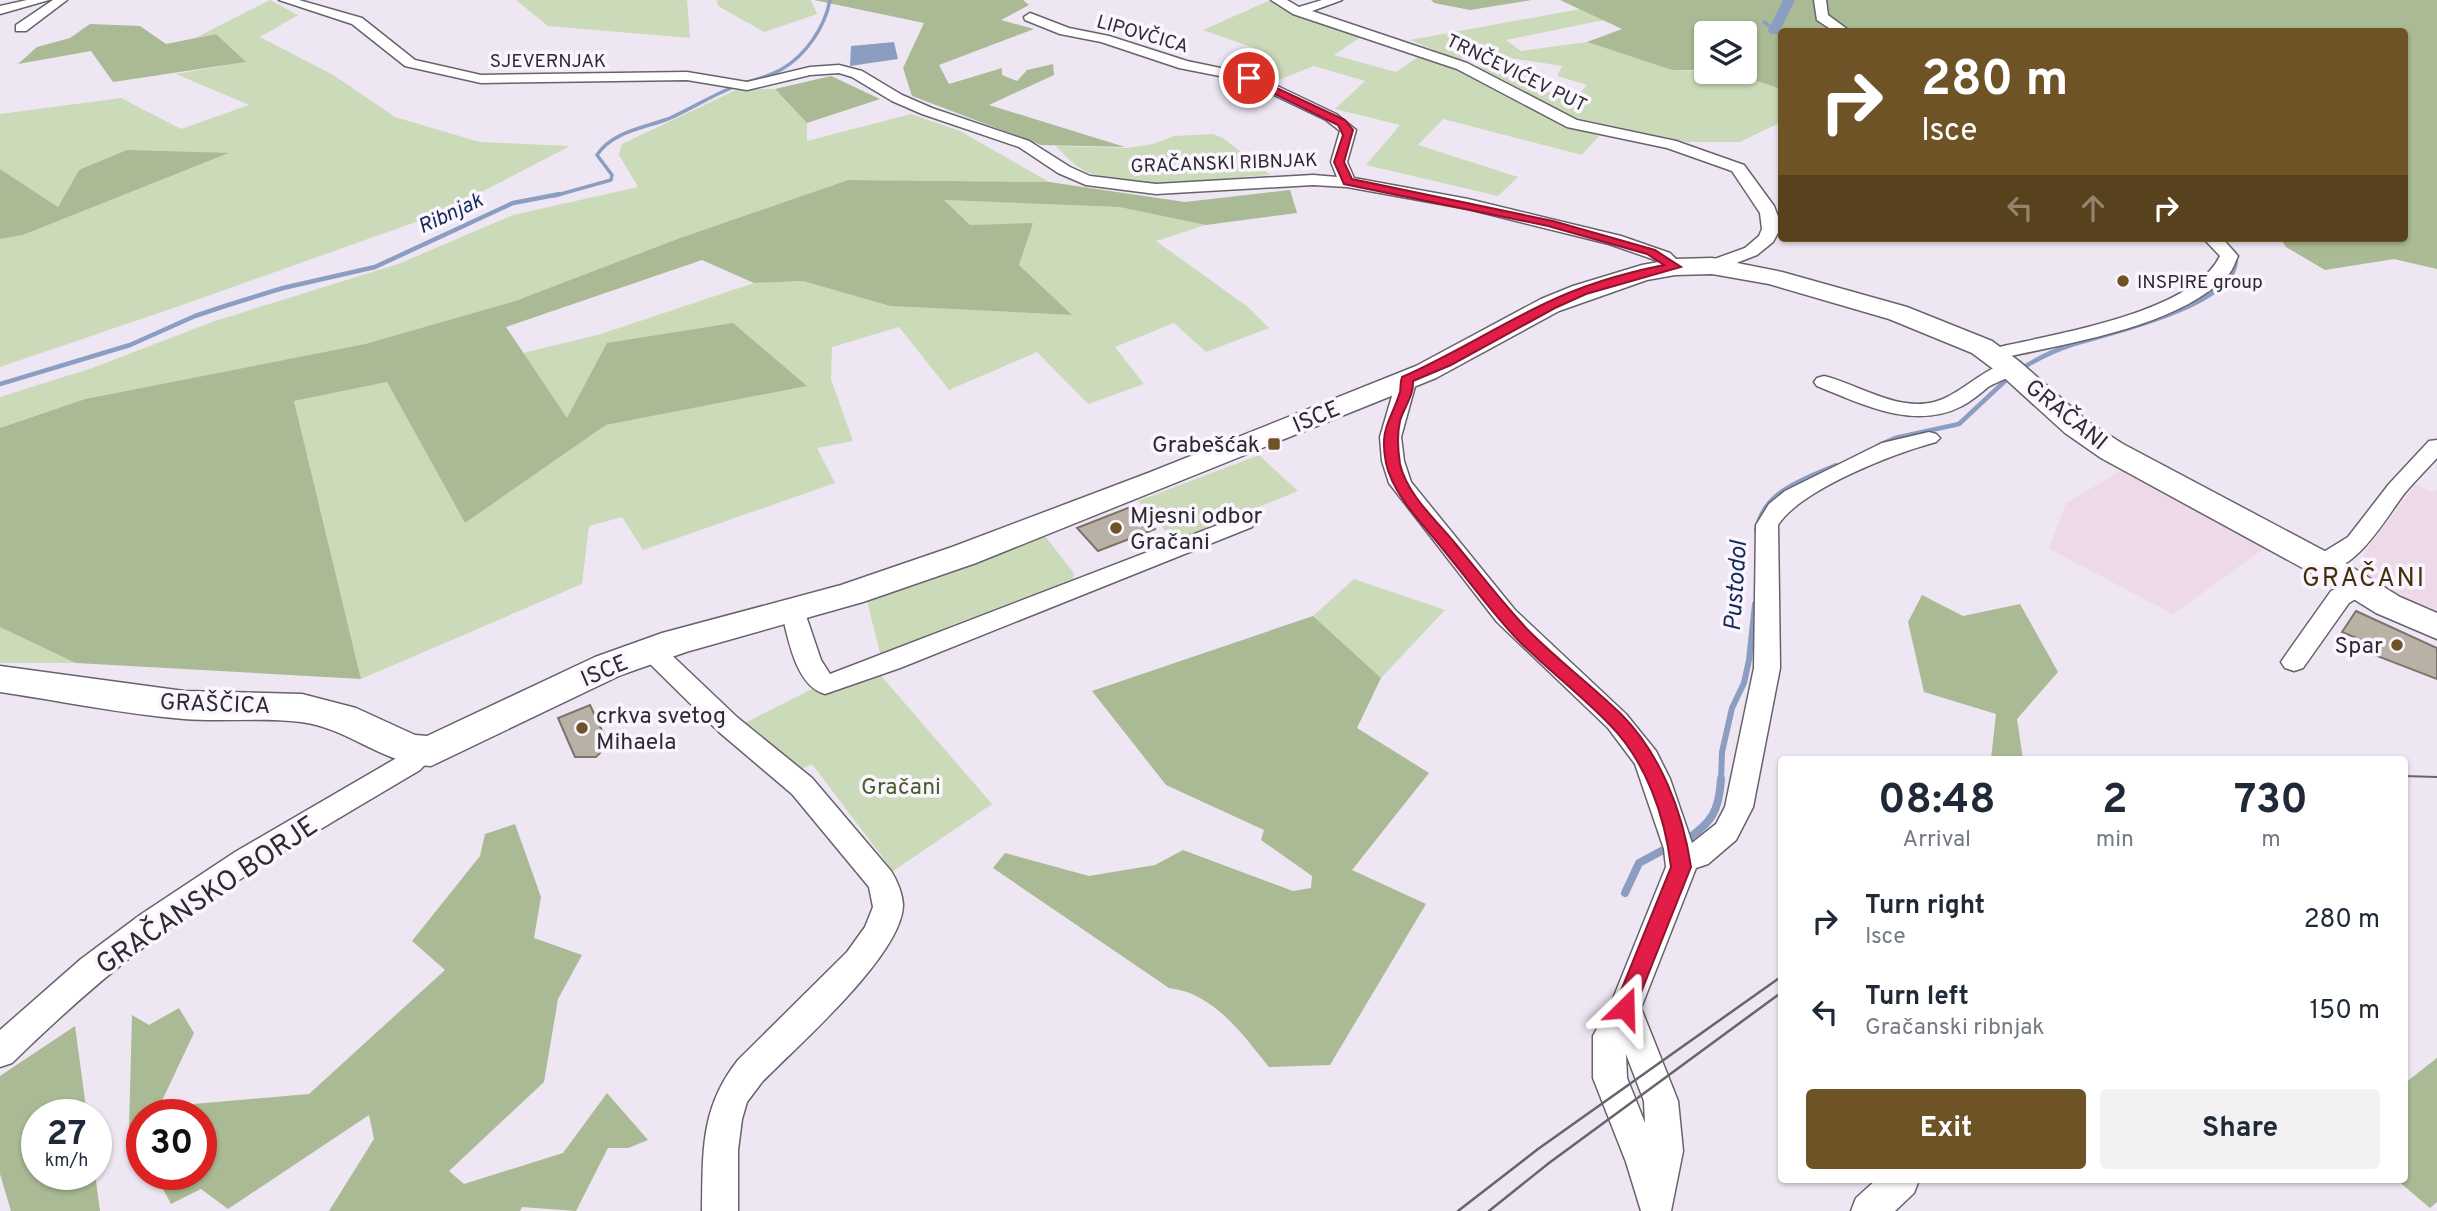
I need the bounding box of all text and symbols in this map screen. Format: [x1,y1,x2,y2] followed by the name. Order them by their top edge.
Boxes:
[1094,9,1191,59] street label: LIPOVČICA
[1694,21,1757,84] map controls
[1694,21,1757,84] button: layers
[1442,28,1591,118] street label: TRNČEVIĆEV PUT
[1219,48,1279,108] pin
[490,50,606,74] street label: SJEVERNJAK
[1921,51,2068,113] text: 280 m
[1806,56,1897,147] icon: right
[1230,59,1268,97] icon: arrive
[1921,112,1978,152] text: Isce
[1130,148,1318,179] street label: GRAČANSKI RIBNJAK
[414,187,488,241] water label: Ribnjak
[2001,189,2039,227] icon: left
[2074,189,2112,227] icon: ahead
[2147,189,2185,227] icon: right
[2137,271,2263,295] place label: INSPIRE group
[2115,273,2131,289] marker: INSPIRE group
[2018,372,2114,458] street label: GRAČANI
[1289,395,1345,441] street label: ISCE
[1152,432,1260,461] place label: Grabešćak
[1266,436,1282,452] marker: Grabešćak
[1130,503,1263,558] place label: Mjesni odbor Gračani
[1108,520,1124,536] marker: Mjesni odbor Gračani
[1719,538,1755,632] water label: Pustodol
[2302,561,2426,596] district label: GRAČANI
[2335,633,2383,662] place label: Spar
[2389,637,2405,653] marker: Spar
[577,649,633,695] street label: ISCE
[159,687,271,722] street label: GRAŠČICA
[596,703,726,758] place label: crkva svetog Mihaela
[574,720,590,736] marker: crkva svetog Mihaela
[861,774,941,803] park label: Gračani
[1878,775,1996,828] text: 08:48
[2102,775,2128,828] text: 2
[2234,775,2308,828] text: 730
[89,807,326,984] street label: GRAČANSKO BORJE
[1903,826,1971,855] text: Arrival
[2096,826,2134,855] text: min
[2261,826,2281,855] text: m
[1865,890,1985,923] text: Turn right
[1806,902,1844,940] icon: right
[2304,904,2380,937] text: 280 m
[1865,923,1906,952] text: Isce
[1588,971,1662,1045] position arrow
[1865,981,1969,1014] text: Turn left
[1806,993,1844,1031] icon: left
[2309,995,2380,1028] text: 150 m
[1865,1014,2045,1043] text: Gračanski ribnjak
[1806,1089,2086,1169] button: Exit
[2100,1089,2380,1169] button: Share
[126,1099,217,1190] speed limit sign: 30
[47,1113,86,1157] text: 27
[45,1150,88,1173] text: km/h

